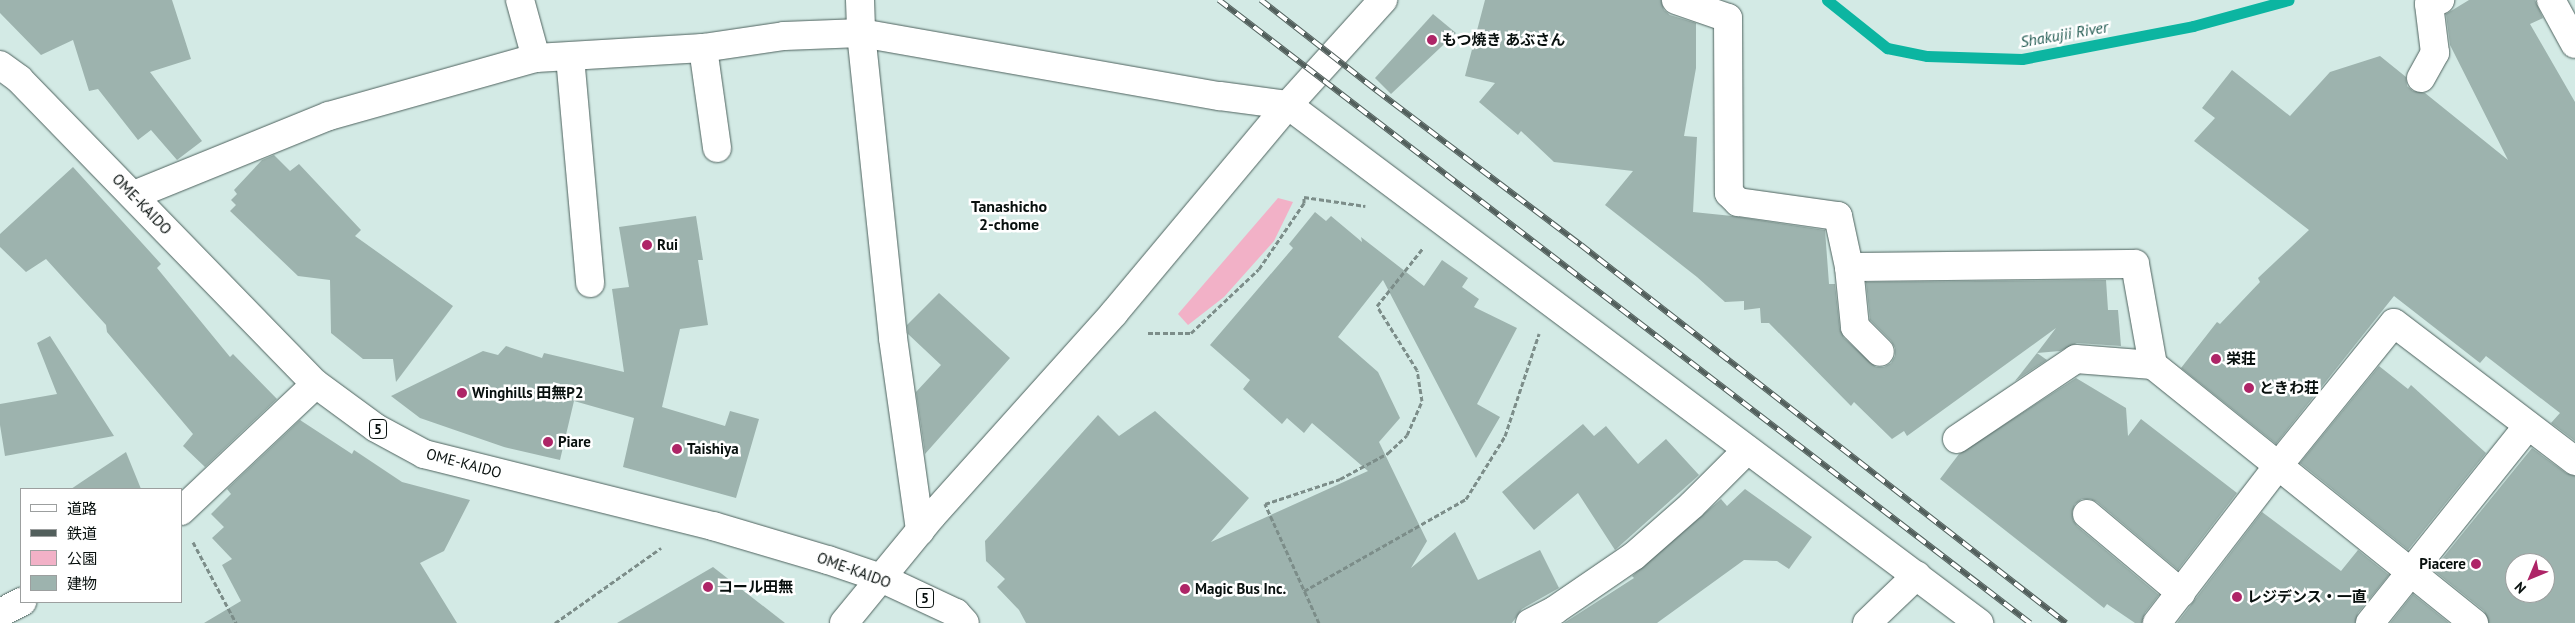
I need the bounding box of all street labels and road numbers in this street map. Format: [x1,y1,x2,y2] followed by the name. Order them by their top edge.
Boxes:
[109,170,175,238] street label: OME-KAIDO
[368,418,388,440] road number: 5
[424,444,504,482] street label: OME-KAIDO
[815,548,893,592] street label: OME-KAIDO
[915,586,935,610] road number: 5

